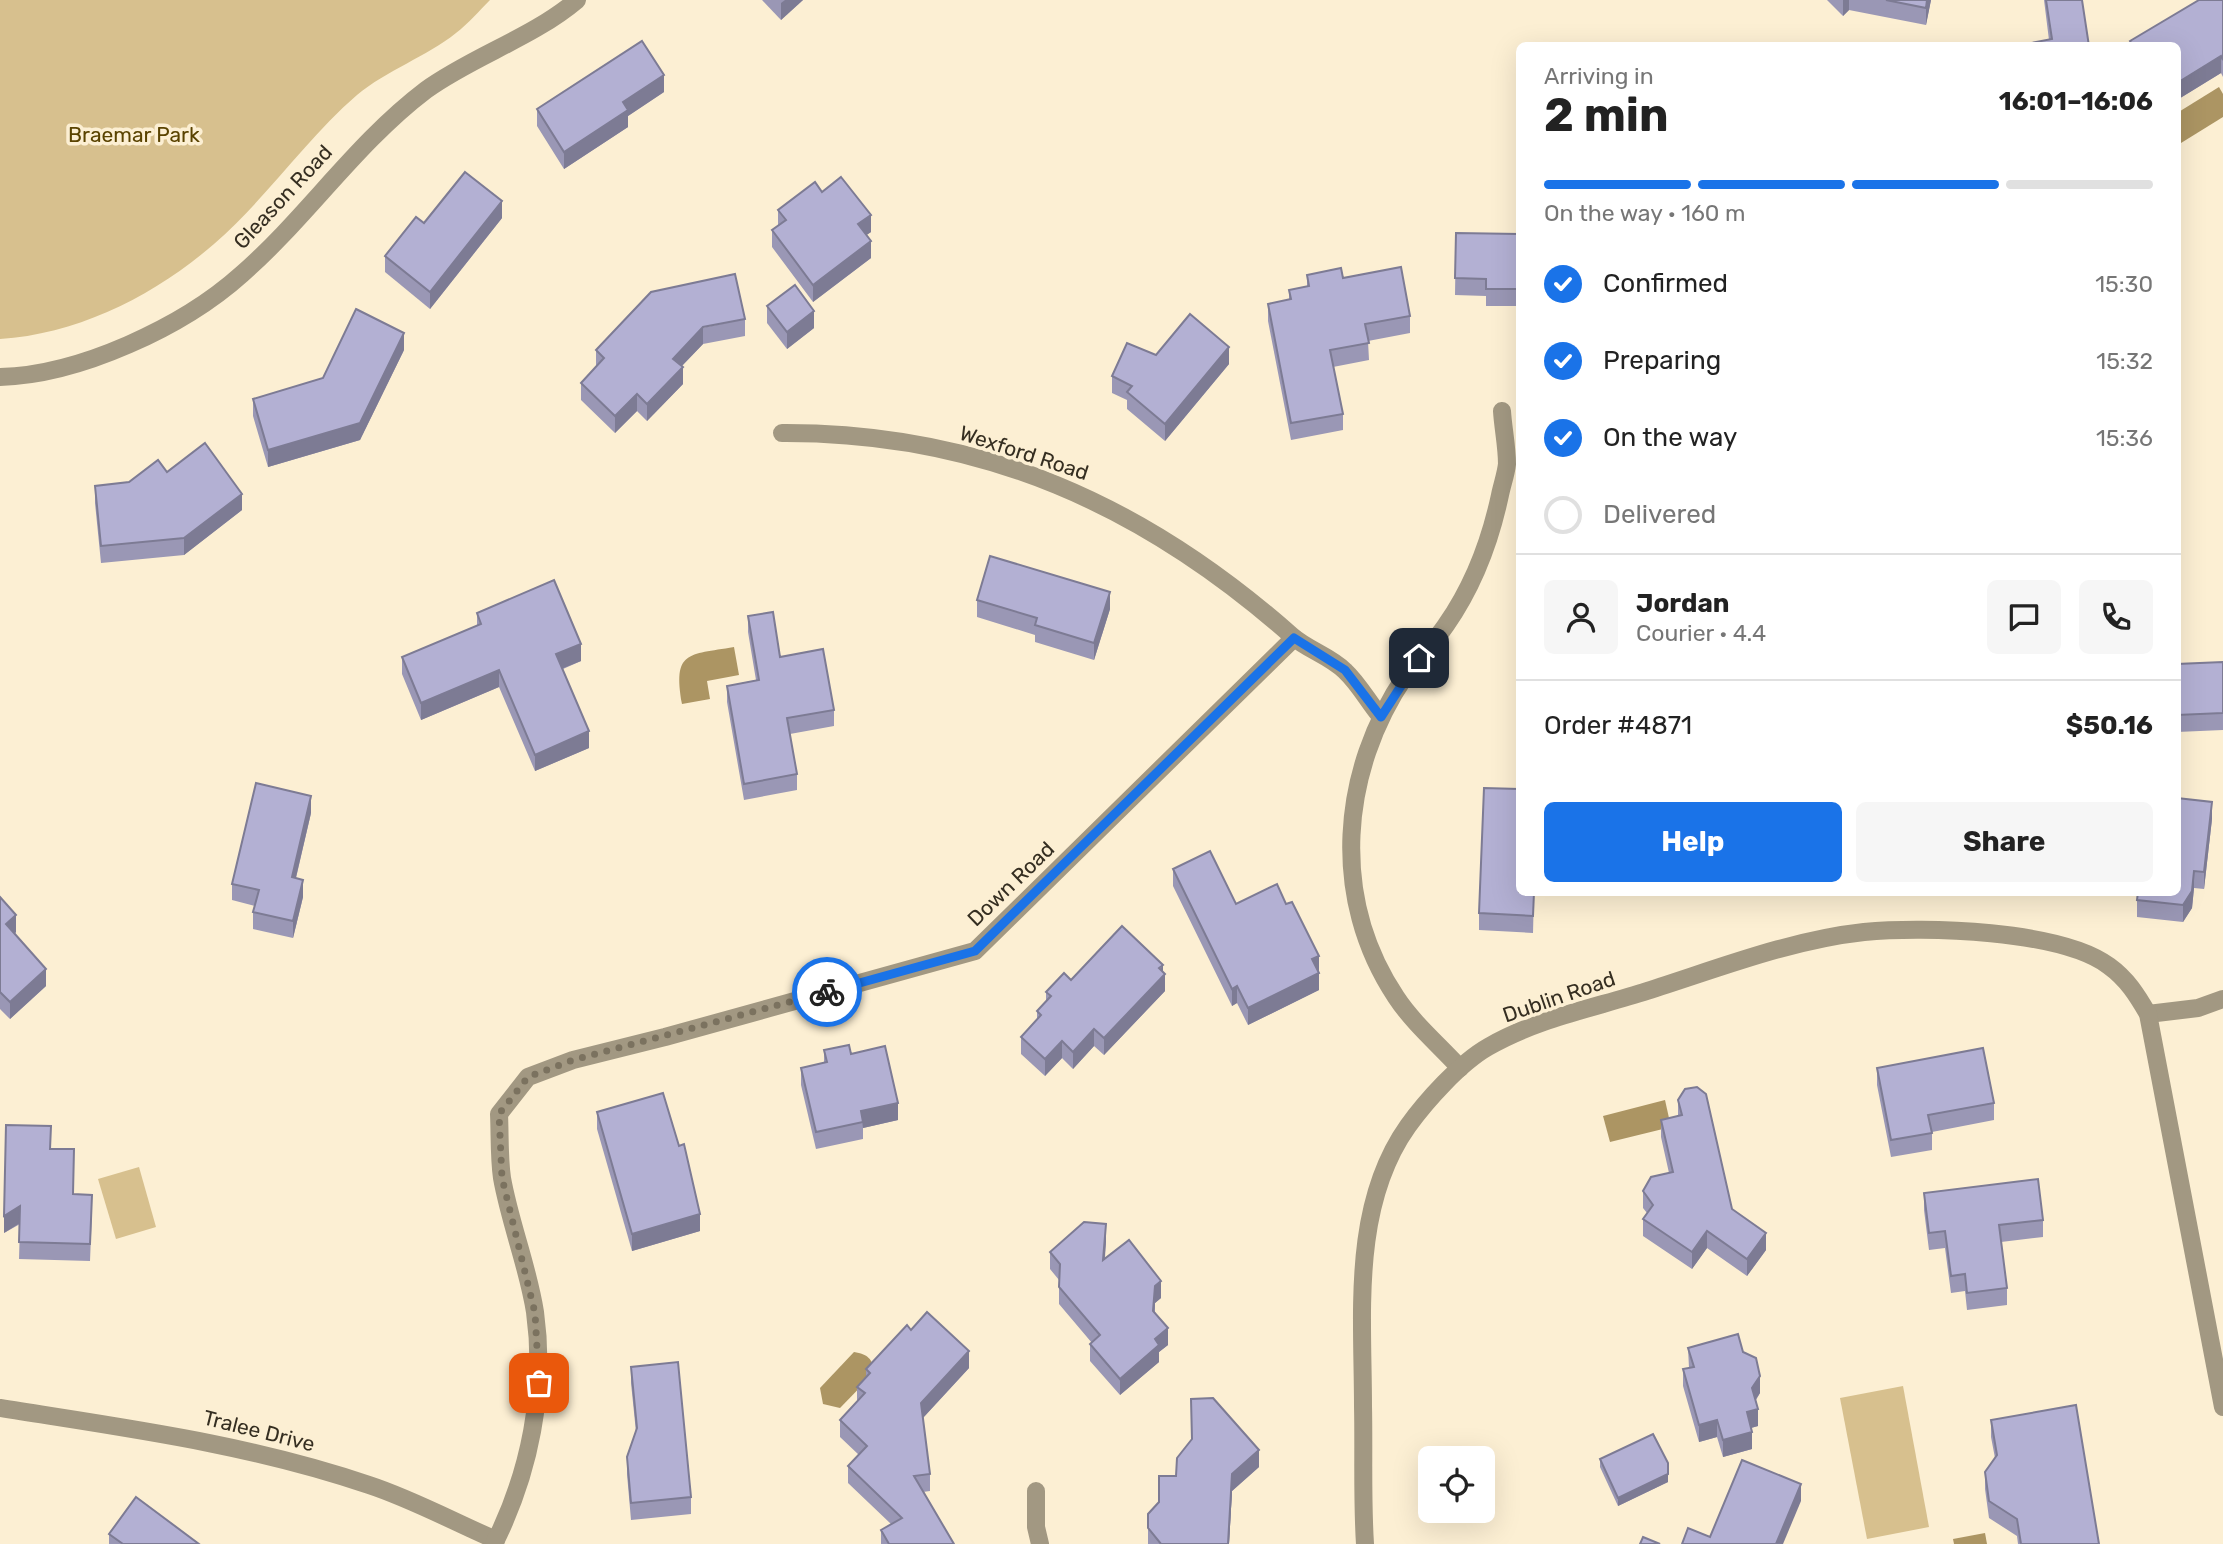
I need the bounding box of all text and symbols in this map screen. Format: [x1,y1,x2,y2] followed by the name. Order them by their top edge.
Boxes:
[1544,62,1654,90] text: Arriving in
[1999,86,2153,117] text: 16:01–16:06
[1544,88,1669,143] text: 2 min
[68,122,200,147] park label: Braemar Park
[228,139,337,254] street label: Gleason Road
[1544,199,1746,227] text: On the way · 160 m
[1544,265,1582,303] icon: check
[1603,268,1728,299] text: Confirmed
[2095,270,2153,298] text: 15:30
[1544,342,1582,380] icon: check
[1603,345,1721,376] text: Preparing
[2096,347,2153,375] text: 15:32
[1544,419,1582,457] icon: check
[956,420,1092,485] street label: Wexford Road
[1603,422,1737,453] text: On the way
[2096,424,2153,452] text: 15:36
[1603,499,1716,530] text: Delivered
[1544,580,1618,654] button: person
[1987,580,2061,654] button: chat
[2079,580,2153,654] button: phone
[1636,588,1729,619] text: Jordan
[1636,619,1766,647] text: Courier · 4.4
[1389,628,1449,688] pin
[1400,639,1438,677] icon: home
[1544,710,1692,741] text: Order #4871
[2066,710,2153,741] text: $50.16
[1544,802,1842,882] button: Help
[1856,802,2153,882] button: Share
[962,836,1059,931] street label: Down Road
[792,957,862,1027] courier
[1499,966,1618,1027] street label: Dublin Road
[808,973,846,1011] icon: bike
[509,1353,569,1413] pin
[520,1364,558,1402] icon: bag
[201,1405,318,1456] street label: Tralee Drive
[1418,1446,1495,1523] map controls
[1418,1446,1495,1523] button: locate

